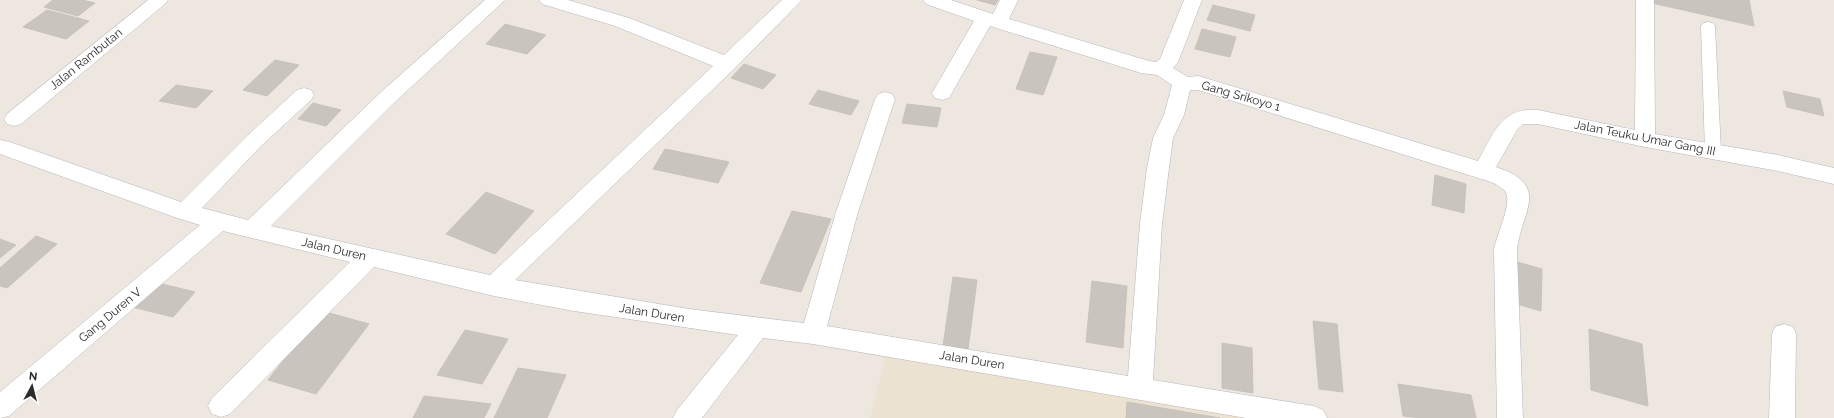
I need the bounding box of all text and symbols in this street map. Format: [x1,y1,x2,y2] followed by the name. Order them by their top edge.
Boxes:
[47,25,125,93] street label: Jalan Rambutan
[1200,78,1282,114] street label: Gang Srikoyo 1
[1573,117,1717,159] street label: Jalan Teuku Umar Gang III
[300,235,368,263] street label: Jalan Duren
[76,285,144,345] street label: Gang Duren V
[618,301,686,325] street label: Jalan Duren
[938,348,1006,372] street label: Jalan Duren
[12,366,52,406] north arrow
[28,370,38,384] text: N

